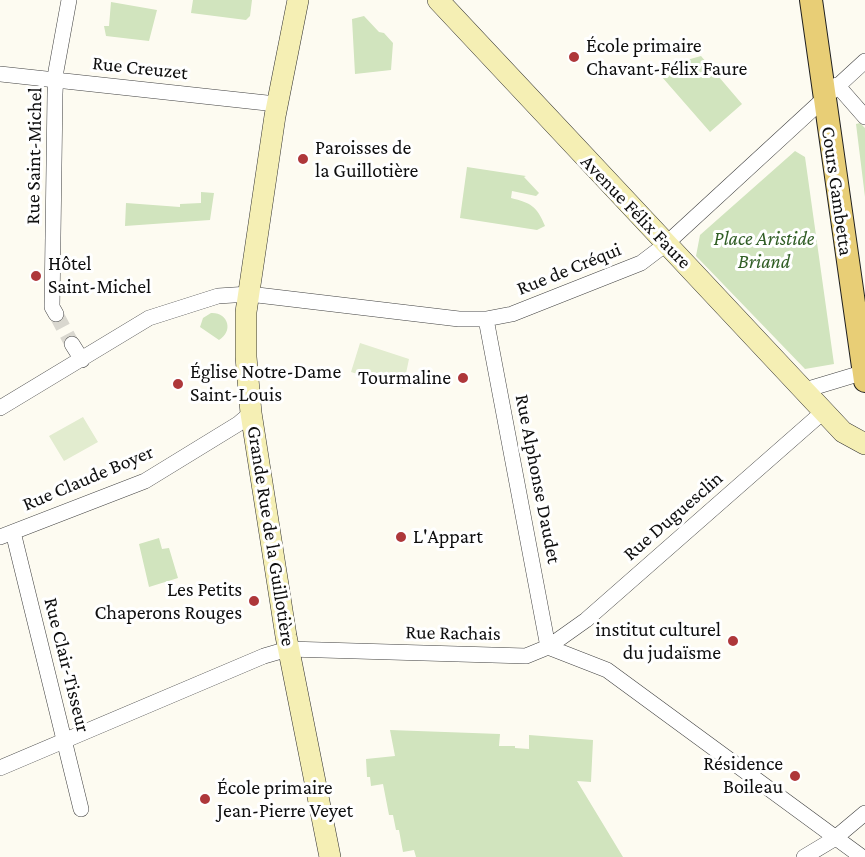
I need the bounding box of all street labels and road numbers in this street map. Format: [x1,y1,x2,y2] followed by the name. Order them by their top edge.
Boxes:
[91,51,189,85] street label: Rue Creuzet
[21,87,47,225] street label: Rue Saint-Michel
[816,125,858,257] street label: Cours Gambetta
[576,150,696,274] street label: Avenue Félix Faure
[513,237,625,301] street label: Rue de Créqui
[510,392,566,566] street label: Rue Alphonse Daudet
[242,424,300,648] street label: Grande Rue de la Guillotière
[19,440,157,516] street label: Rue Claude Boyer
[618,466,728,566] street label: Rue Duguesclin
[39,595,95,735] street label: Rue Clair-Tisseur
[405,620,501,646] street label: Rue Rachais

